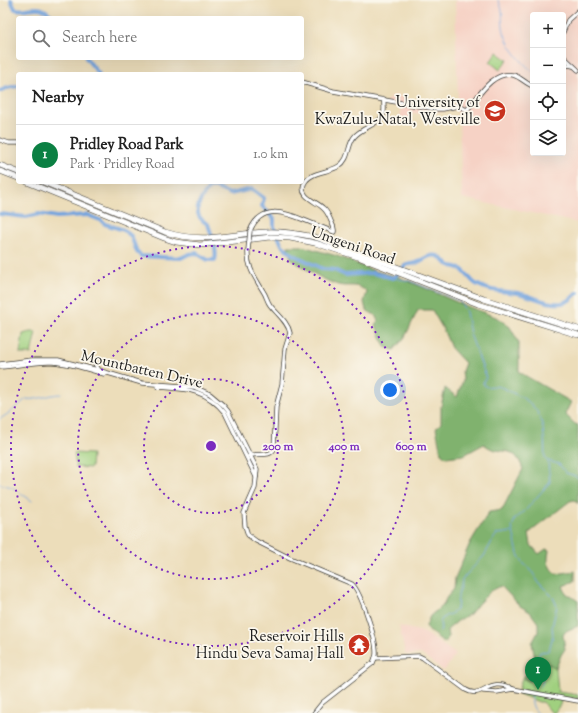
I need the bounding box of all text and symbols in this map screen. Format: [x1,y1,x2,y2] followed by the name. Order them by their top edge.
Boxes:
[530,12,566,156] map controls
[530,12,566,48] button: +
[16,16,304,60] search box
[30,27,52,49] icon: search
[62,28,137,49] text: Search here
[530,48,566,84] button: −
[530,84,566,120] button: locate
[32,86,84,110] text: Nearby
[315,93,481,131] place label: University of KwaZulu-Natal, Westville
[482,98,508,124] school or university icon: University of KwaZulu-Natal, Westville
[530,120,566,156] button: layers
[70,135,184,156] text: Pridley Road Park
[43,146,47,164] text: 1
[253,146,288,164] text: 1.0 km
[70,156,175,174] text: Park · Pridley Road
[307,222,398,271] street label: Umgeni Road
[79,346,205,395] street label: Mountbatten Drive
[380,380,400,400] your location
[263,438,293,456] text: 200 m
[327,438,360,456] text: 400 m
[395,438,427,456] text: 600 m
[204,439,218,453] centre of rings
[196,627,344,665] place label: Reservoir Hills Hindu Seva Samaj Hall
[346,632,372,658] temple icon: Reservoir Hills Hindu Seva Samaj Hall
[525,657,551,690] pin: 1

